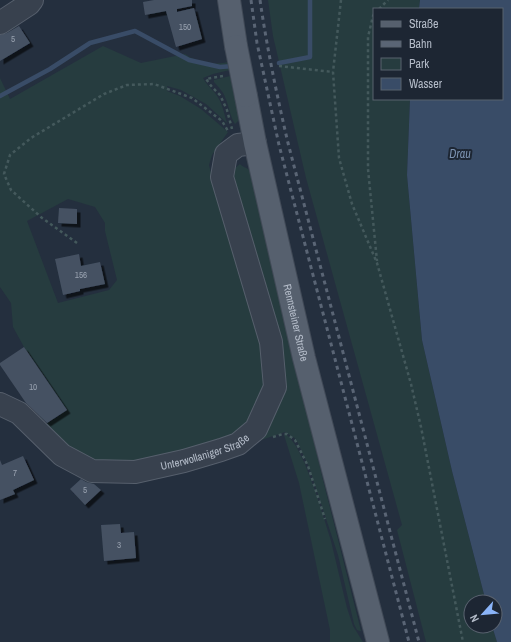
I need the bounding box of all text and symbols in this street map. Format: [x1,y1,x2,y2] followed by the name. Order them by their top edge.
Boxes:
[373,8,503,100] legend
[409,16,439,32] text: Straße
[179,21,191,33] house number: 150
[11,33,15,45] house number: 5
[409,36,432,52] text: Bahn
[409,56,429,72] text: Park
[409,76,443,92] text: Wasser
[449,146,471,162] water label: Drau
[75,269,87,281] house number: 156
[280,283,312,363] street label: Rennsteiner Straße
[29,381,37,393] house number: 10
[159,431,252,473] street label: Unterwollaniger Straße
[13,467,17,479] house number: 7
[83,484,87,496] house number: 5
[117,539,121,551] house number: 3
[463,594,503,634] north arrow
[466,612,482,625] text: N

